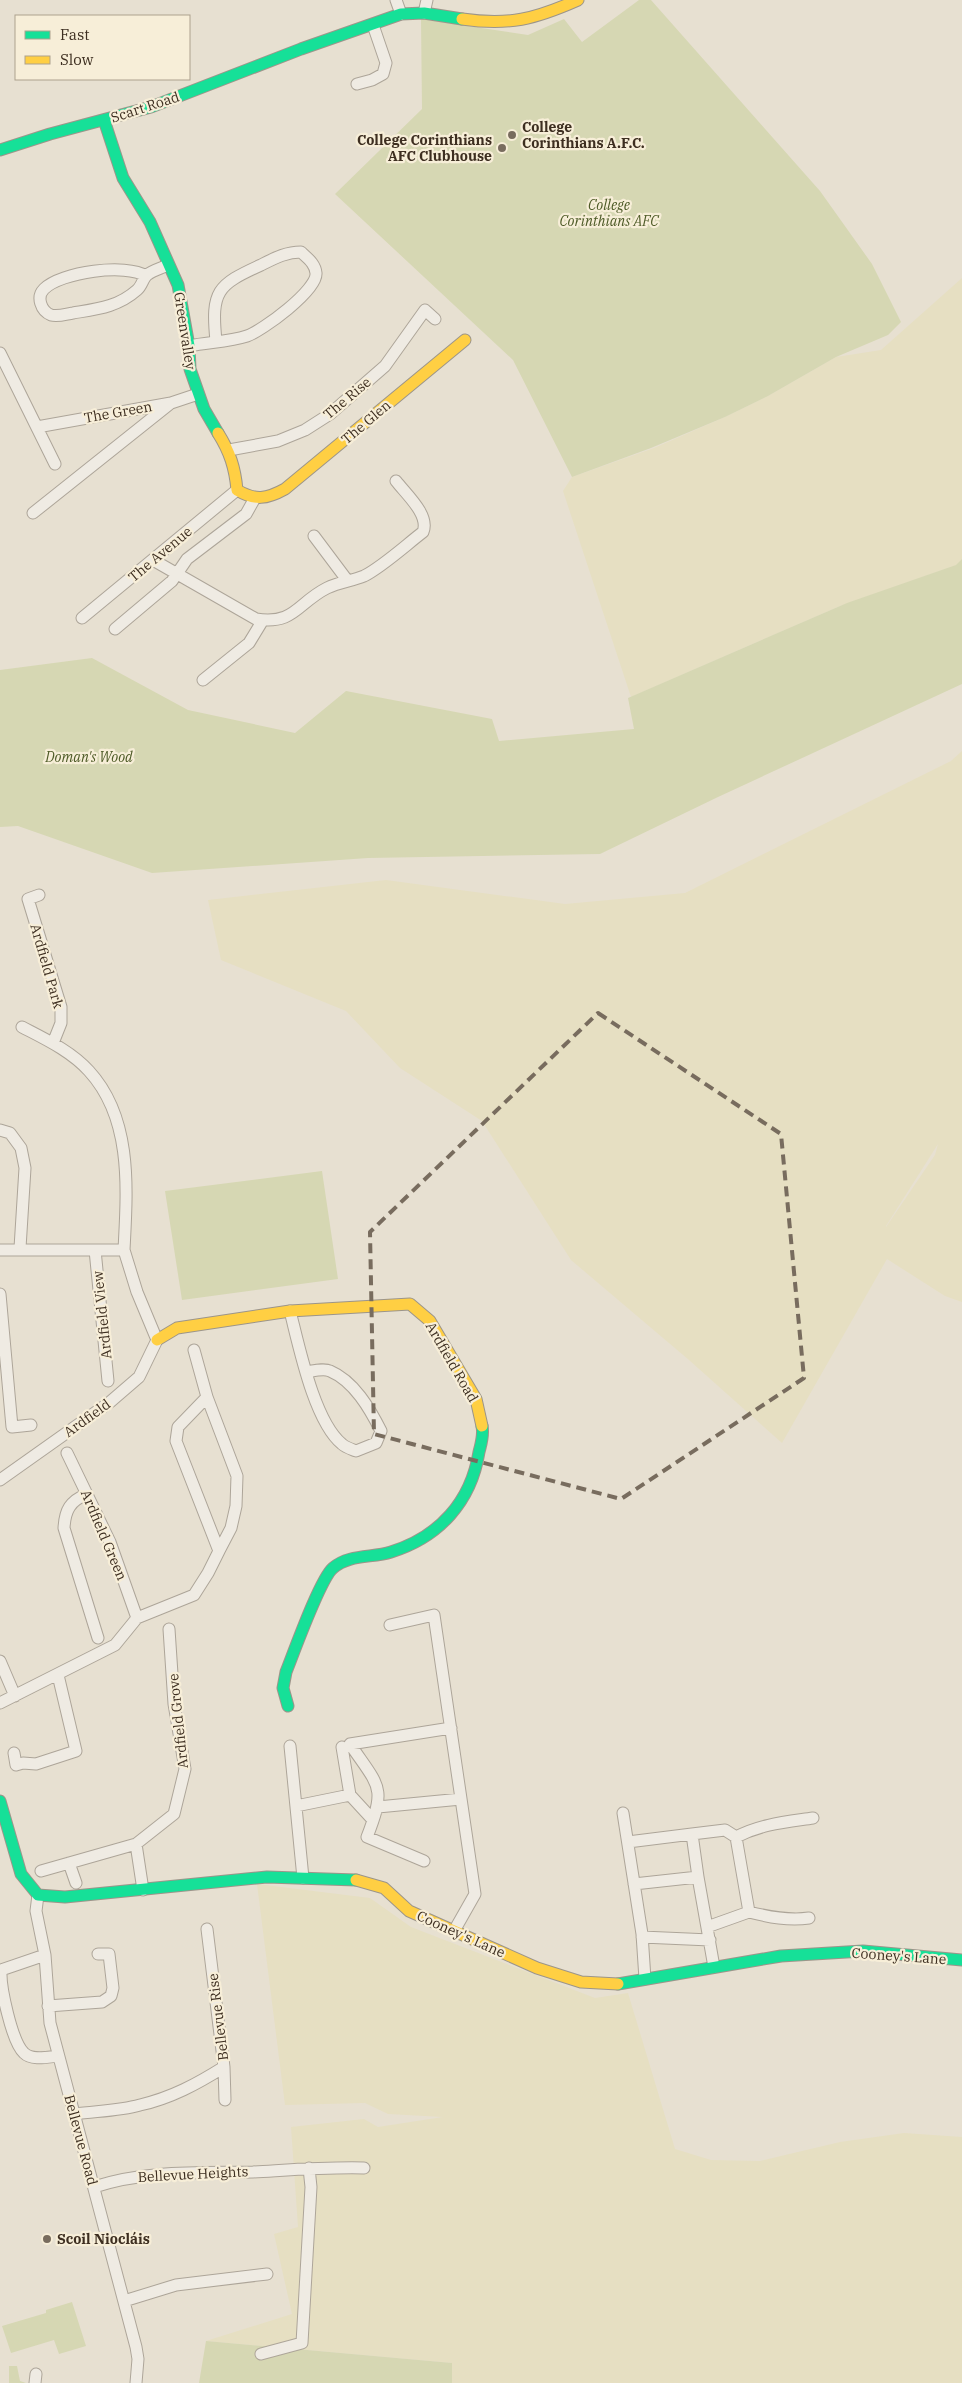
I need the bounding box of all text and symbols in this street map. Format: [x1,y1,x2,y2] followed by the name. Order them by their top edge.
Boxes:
[15,15,190,80] legend
[60,25,90,44] text: Fast
[60,50,94,69] text: Slow
[108,87,182,127] street label: Scart Road
[522,118,645,152] place label: College Corinthians A.F.C.
[506,129,518,141] marker: College Corinthians A.F.C.
[357,131,492,165] place label: College Corinthians AFC Clubhouse
[496,142,508,154] marker: College Corinthians AFC Clubhouse
[559,196,660,230] park label: College Corinthians AFC
[170,291,200,372] street label: Greenvalley
[319,373,375,423] street label: The Rise
[337,396,395,448] street label: The Glen
[83,397,154,427] street label: The Green
[124,522,196,586] street label: The Avenue
[44,748,133,766] park label: Doman's Wood
[26,922,68,1011] street label: Ardfield Park
[88,1270,116,1360] street label: Ardfield View
[422,1319,483,1406] street label: Ardfield Road
[60,1395,114,1441] street label: Ardfield
[77,1487,131,1583] street label: Ardfield Green
[164,1673,192,1769] street label: Ardfield Grove
[414,1906,508,1962] street label: Cooney's Lane
[851,1944,947,1968] street label: Cooney's Lane
[204,1972,232,2062] street label: Bellevue Rise
[60,2093,102,2188] street label: Bellevue Road
[137,2162,249,2186] street label: Bellevue Heights
[57,2230,150,2248] place label: Scoil Niocláis
[41,2233,53,2245] marker: Scoil Niocláis

